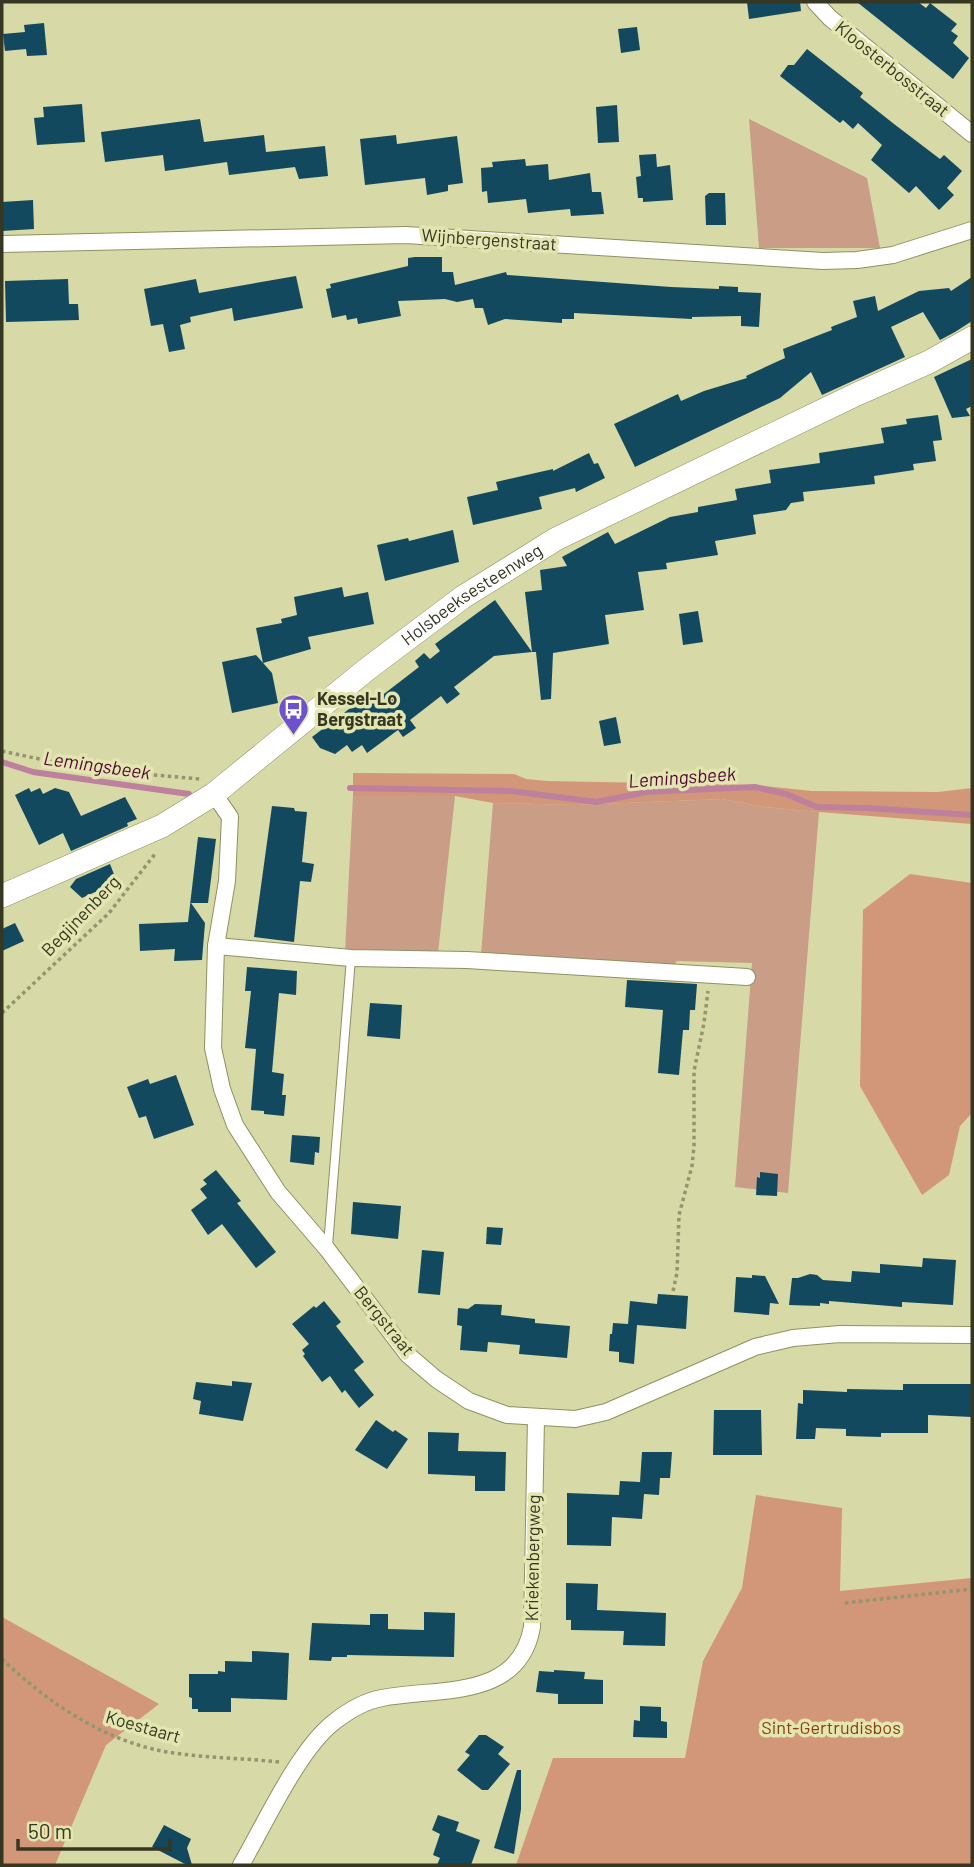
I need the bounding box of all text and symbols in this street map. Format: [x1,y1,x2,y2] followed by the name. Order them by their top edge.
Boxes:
[831,16,954,121] street label: Kloosterbosstraat
[421,223,557,255] street label: Wijnbergenstraat
[396,538,546,650] street label: Holsbeeksesteenweg
[317,687,403,730] place label: Kessel-Lo Bergstraat
[277,692,311,736] bus stop icon: Kessel-Lo Bergstraat
[42,746,153,783] water label: Lemingsbeek
[627,761,737,792] water label: Lemingsbeek
[36,870,124,960] street label: Begijnenberg
[350,1281,420,1360] street label: Bergstraat
[520,1494,544,1622] street label: Kriekenbergweg
[103,1705,183,1747] street label: Koestaart
[761,1716,901,1738] park label: Sint-Gertrudisbos
[18,1808,170,1852] scale bar
[28,1818,72,1843] text: 50 m

